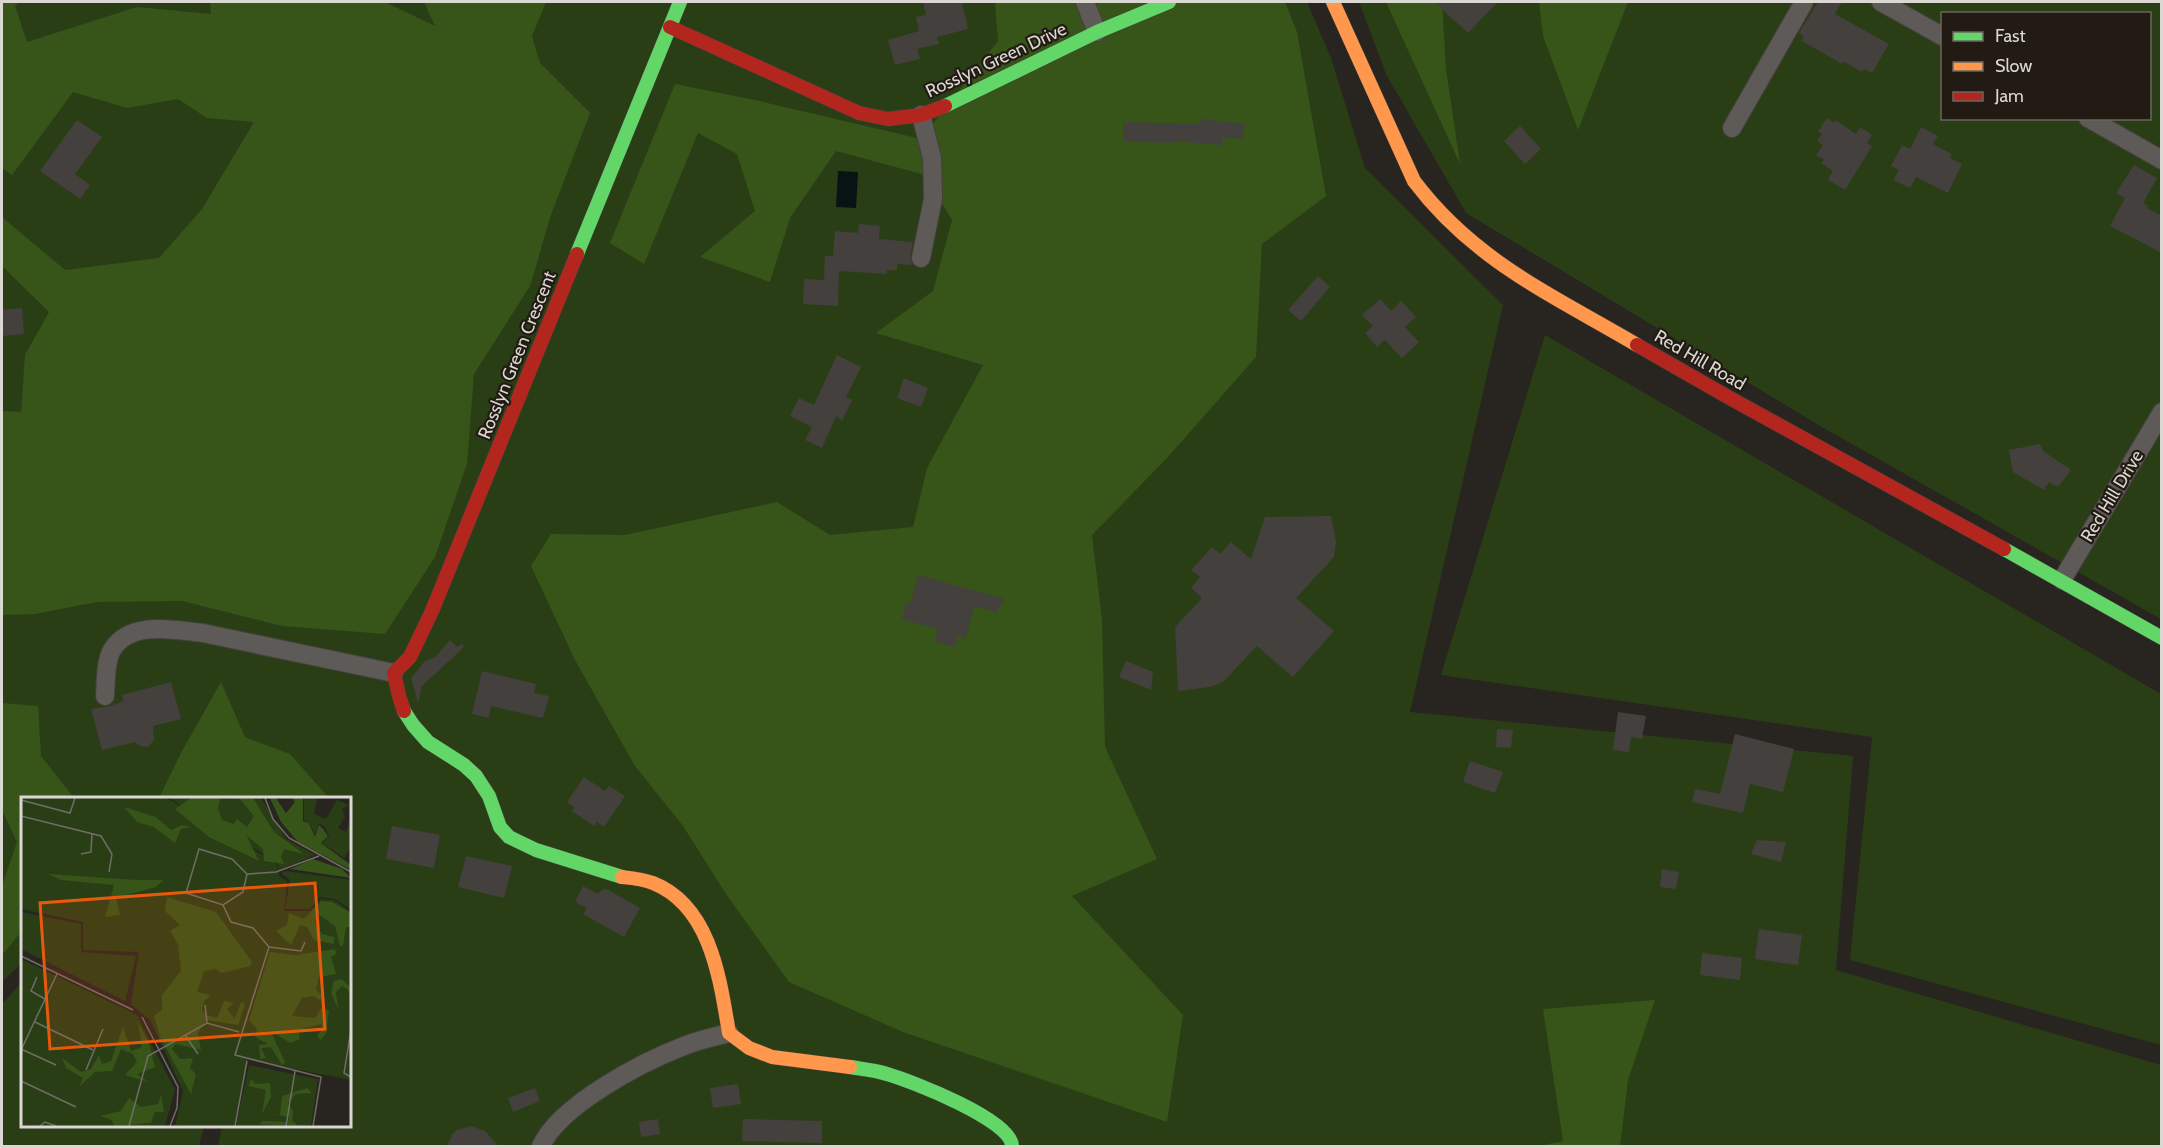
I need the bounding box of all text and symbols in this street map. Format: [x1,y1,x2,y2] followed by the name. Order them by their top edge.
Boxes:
[1941,12,2151,120] legend
[922,18,1070,102] street label: Rosslyn Green Drive
[1995,25,2026,47] text: Fast
[1995,55,2032,77] text: Slow
[1994,85,2024,107] text: Jam
[473,268,561,442] street label: Rosslyn Green Crescent
[1650,325,1750,395] street label: Red Hill Road
[2076,446,2148,546] street label: Red Hill Drive
[21,797,351,1127] inset map

